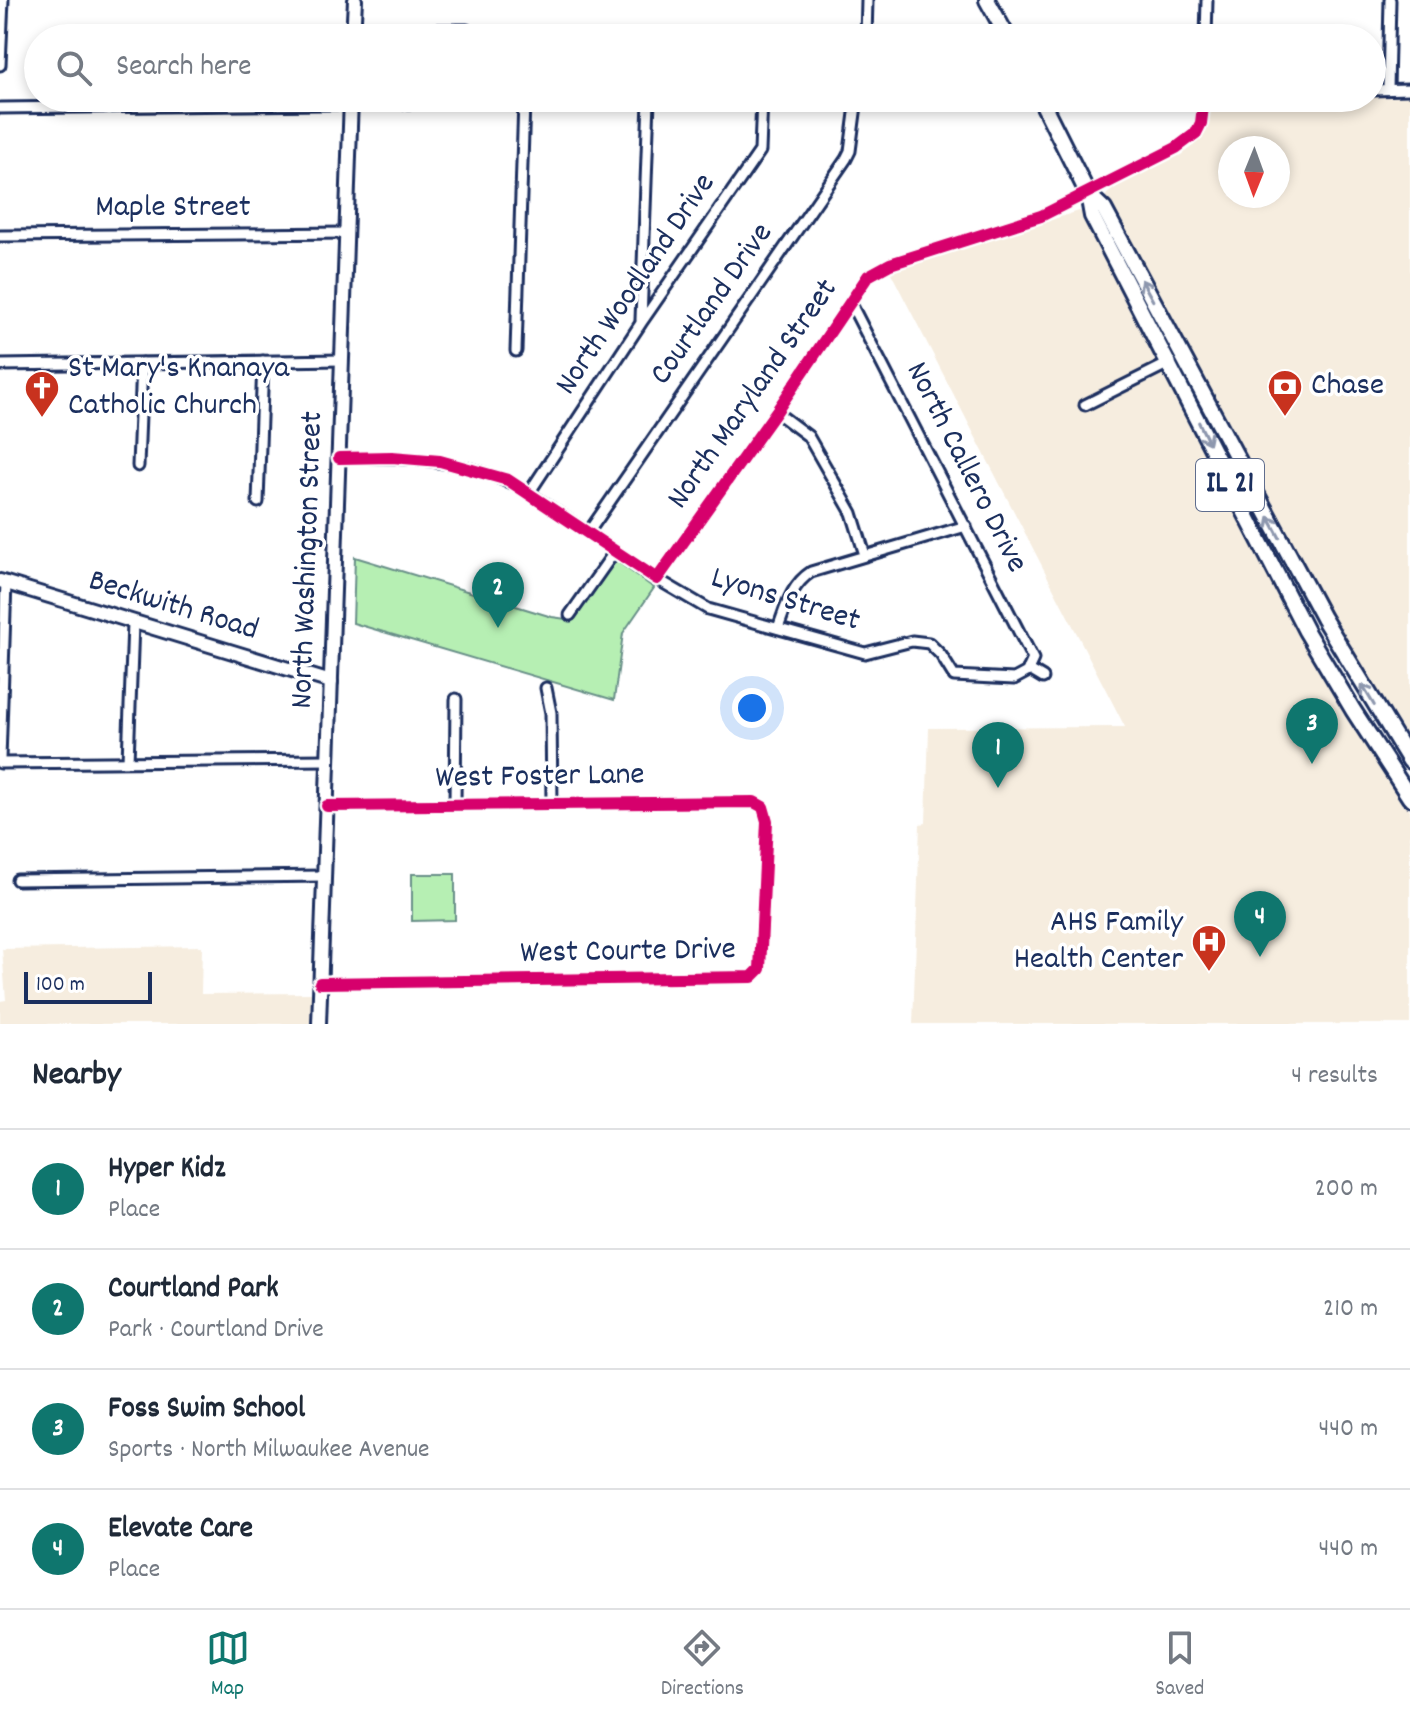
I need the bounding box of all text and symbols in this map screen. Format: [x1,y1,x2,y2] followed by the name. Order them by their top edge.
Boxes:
[24,24,1386,112] search box
[52,46,96,90] icon: search
[116,47,252,90] text: Search here
[1218,136,1290,208] north arrow
[546,165,728,405] street label: North Woodland Drive
[95,186,251,232] street label: Maple Street
[640,214,786,396] street label: Courtland Drive
[657,270,851,520] street label: North Maryland Street
[1139,279,1155,302] one-way arrow
[68,347,290,430] place label: St Mary's Knanaya Catholic Church
[892,355,1038,581] street label: North Callero Drive
[1311,364,1384,410] place label: Chase
[1266,368,1304,418] bank icon: Chase
[23,369,61,419] church icon: St Mary's Knanaya Catholic Church
[281,410,337,710] street label: North Washington Street
[1196,421,1212,445] one-way arrow
[1196,459,1264,511] road number: IL 21
[1266,516,1282,540] one-way arrow
[705,557,865,646] street label: Lyons Street
[82,559,264,655] street label: Beckwith Road
[472,562,524,628] pin: 2
[1360,684,1376,707] one-way arrow
[732,688,772,728] your location
[1286,698,1338,764] pin: 3
[972,722,1024,788] pin: 1
[435,753,645,803] street label: West Foster Lane
[1234,891,1286,957] pin: 4
[1014,901,1184,984] place label: AHS Family Health Center
[1190,923,1228,973] hospital icon: AHS Family Health Center
[520,928,736,978] street label: West Courte Drive
[24,968,152,1004] scale bar
[36,970,85,1001] text: 100 m
[32,1052,121,1101] text: Nearby
[1291,1058,1378,1095] text: 4 results
[108,1149,225,1192] text: Hyper Kidz
[55,1171,61,1208] text: 1
[1314,1171,1378,1208] text: 200 m
[108,1192,160,1229] text: Place
[108,1269,278,1312] text: Courtland Park
[52,1291,64,1328] text: 2
[1323,1291,1378,1328] text: 210 m
[108,1312,324,1349] text: Park · Courtland Drive
[108,1389,305,1432] text: Foss Swim School
[52,1411,64,1448] text: 3
[1318,1411,1378,1448] text: 440 m
[108,1432,430,1469] text: Sports · North Milwaukee Avenue
[108,1509,253,1552] text: Elevate Care
[53,1531,63,1568] text: 4
[1318,1531,1378,1568] text: 440 m
[108,1552,160,1589] text: Place
[206,1626,250,1705] tab: Map
[661,1626,744,1705] tab: Directions
[1155,1626,1204,1705] tab: Saved

